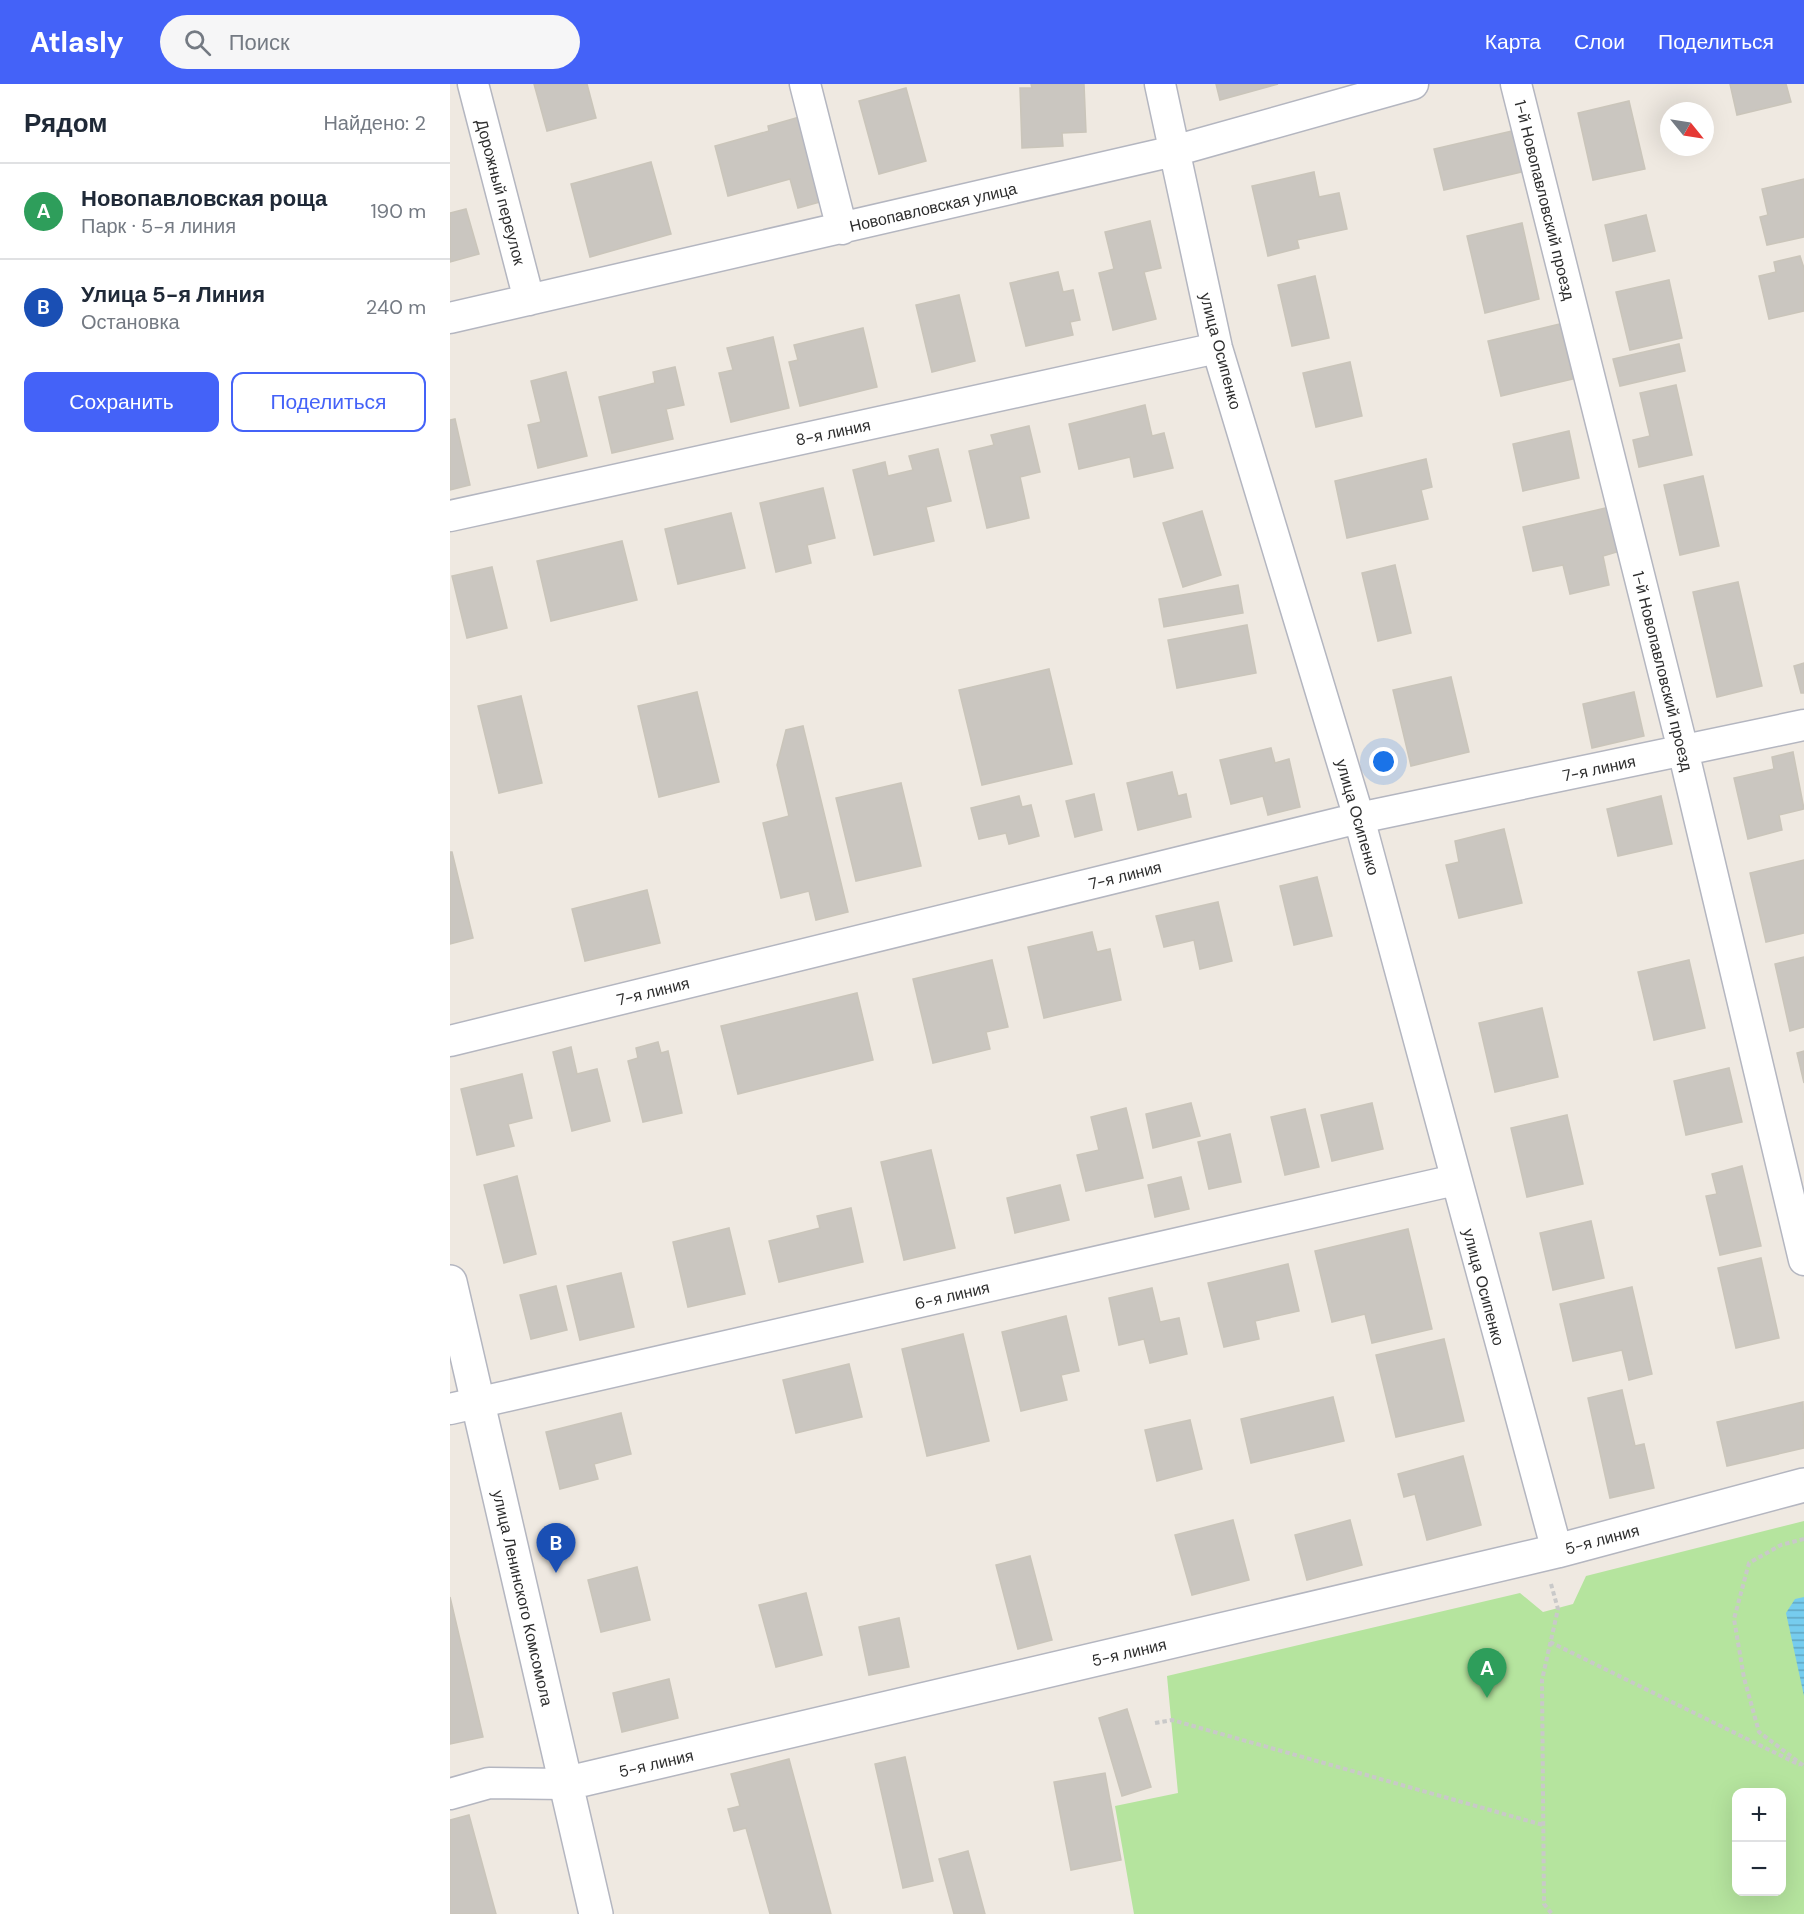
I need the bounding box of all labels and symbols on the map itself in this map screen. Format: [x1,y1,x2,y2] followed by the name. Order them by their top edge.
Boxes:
[1509,98,1580,303] street label: 1-й Новопавловский проезд
[1660,102,1714,156] north arrow
[471,117,530,268] street label: Дорожный переулок
[847,178,1019,237] street label: Новопавловская улица
[1195,290,1246,412] street label: улица Осипенко
[794,414,872,451] street label: 8-я линия
[1627,569,1698,774] street label: 1-й Новопавловский проезд
[1369,747,1398,776] your location
[1561,750,1638,786] street label: 7-я линия
[1331,757,1384,878] street label: улица Осипенко
[1087,856,1164,895] street label: 7-я линия
[615,972,692,1011] street label: 7-я линия
[1458,1226,1509,1348] street label: улица Осипенко
[913,1277,992,1314] street label: 6-я линия
[487,1488,558,1708] street label: улица Ленинского Комсомола
[1563,1519,1642,1559] street label: 5-я линия
[536,1524,576,1573] pin: B
[1090,1634,1169,1671] street label: 5-я линия
[1468,1648,1506,1698] pin: A
[617,1745,696,1782] street label: 5-я линия

